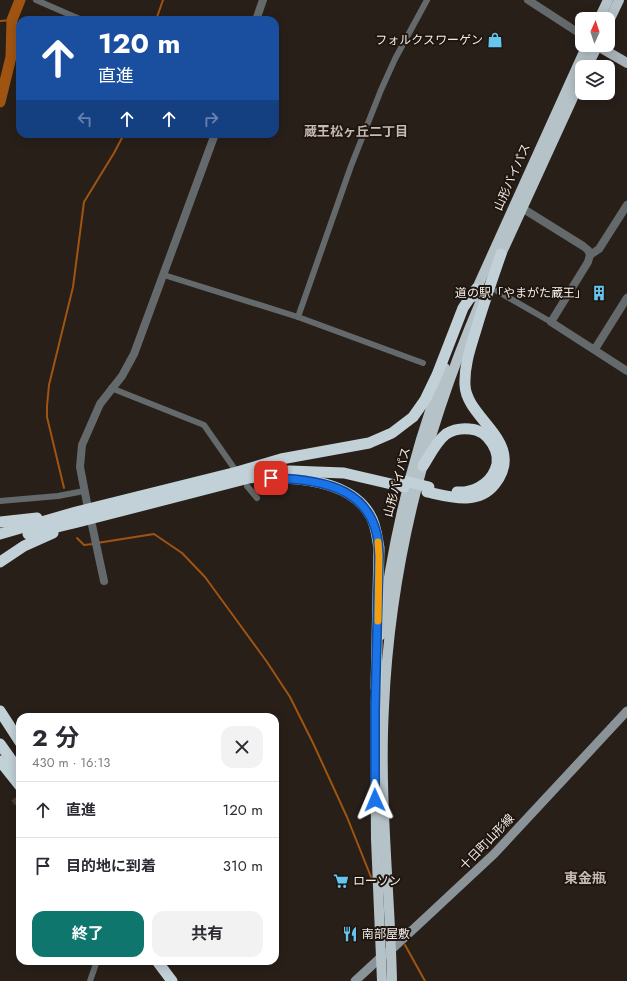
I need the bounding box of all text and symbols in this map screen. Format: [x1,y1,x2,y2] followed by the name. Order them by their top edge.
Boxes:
[575,12,615,52] north arrow
[575,12,615,100] map controls
[98,23,181,64] text: 120 m
[375,31,483,49] place label: フォルクスワーゲン
[486,31,504,49] shop icon: フォルクスワーゲン
[32,32,84,84] icon: ahead
[575,60,615,100] button: layers
[98,63,134,89] text: 直進
[74,108,96,130] icon: left
[116,108,138,130] icon: ahead
[158,108,180,130] icon: ahead
[200,108,222,130] icon: right
[304,122,408,141] district label: 蔵王松ヶ丘二丁目
[489,141,535,213] street label: 山形バイパス
[455,284,587,302] place label: 道の駅「やまがた蔵王」
[590,284,608,302] building icon: 道の駅「やまがた蔵王」
[379,445,415,519] street label: 山形バイパス
[254,461,288,495] pin
[260,467,282,489] icon: arrive
[32,720,79,755] text: 2 分
[221,726,263,768] button: close
[32,753,110,772] text: 430 m · 16:13
[354,779,396,821] position arrow
[32,799,54,821] icon: ahead
[66,799,96,821] text: 直進
[223,799,263,821] text: 120 m
[456,810,518,874] street label: 十日町山形線
[32,855,54,877] icon: arrive
[66,855,156,877] text: 目的地に到着
[223,855,263,877] text: 310 m
[564,868,606,888] district label: 東金瓶
[332,872,350,890] supermarket icon: ローソン
[353,872,401,890] place label: ローソン
[32,911,144,957] button: 終了
[152,911,263,957] button: 共有
[341,925,359,943] restaurant icon: 南部屋敷
[362,925,410,943] place label: 南部屋敷

